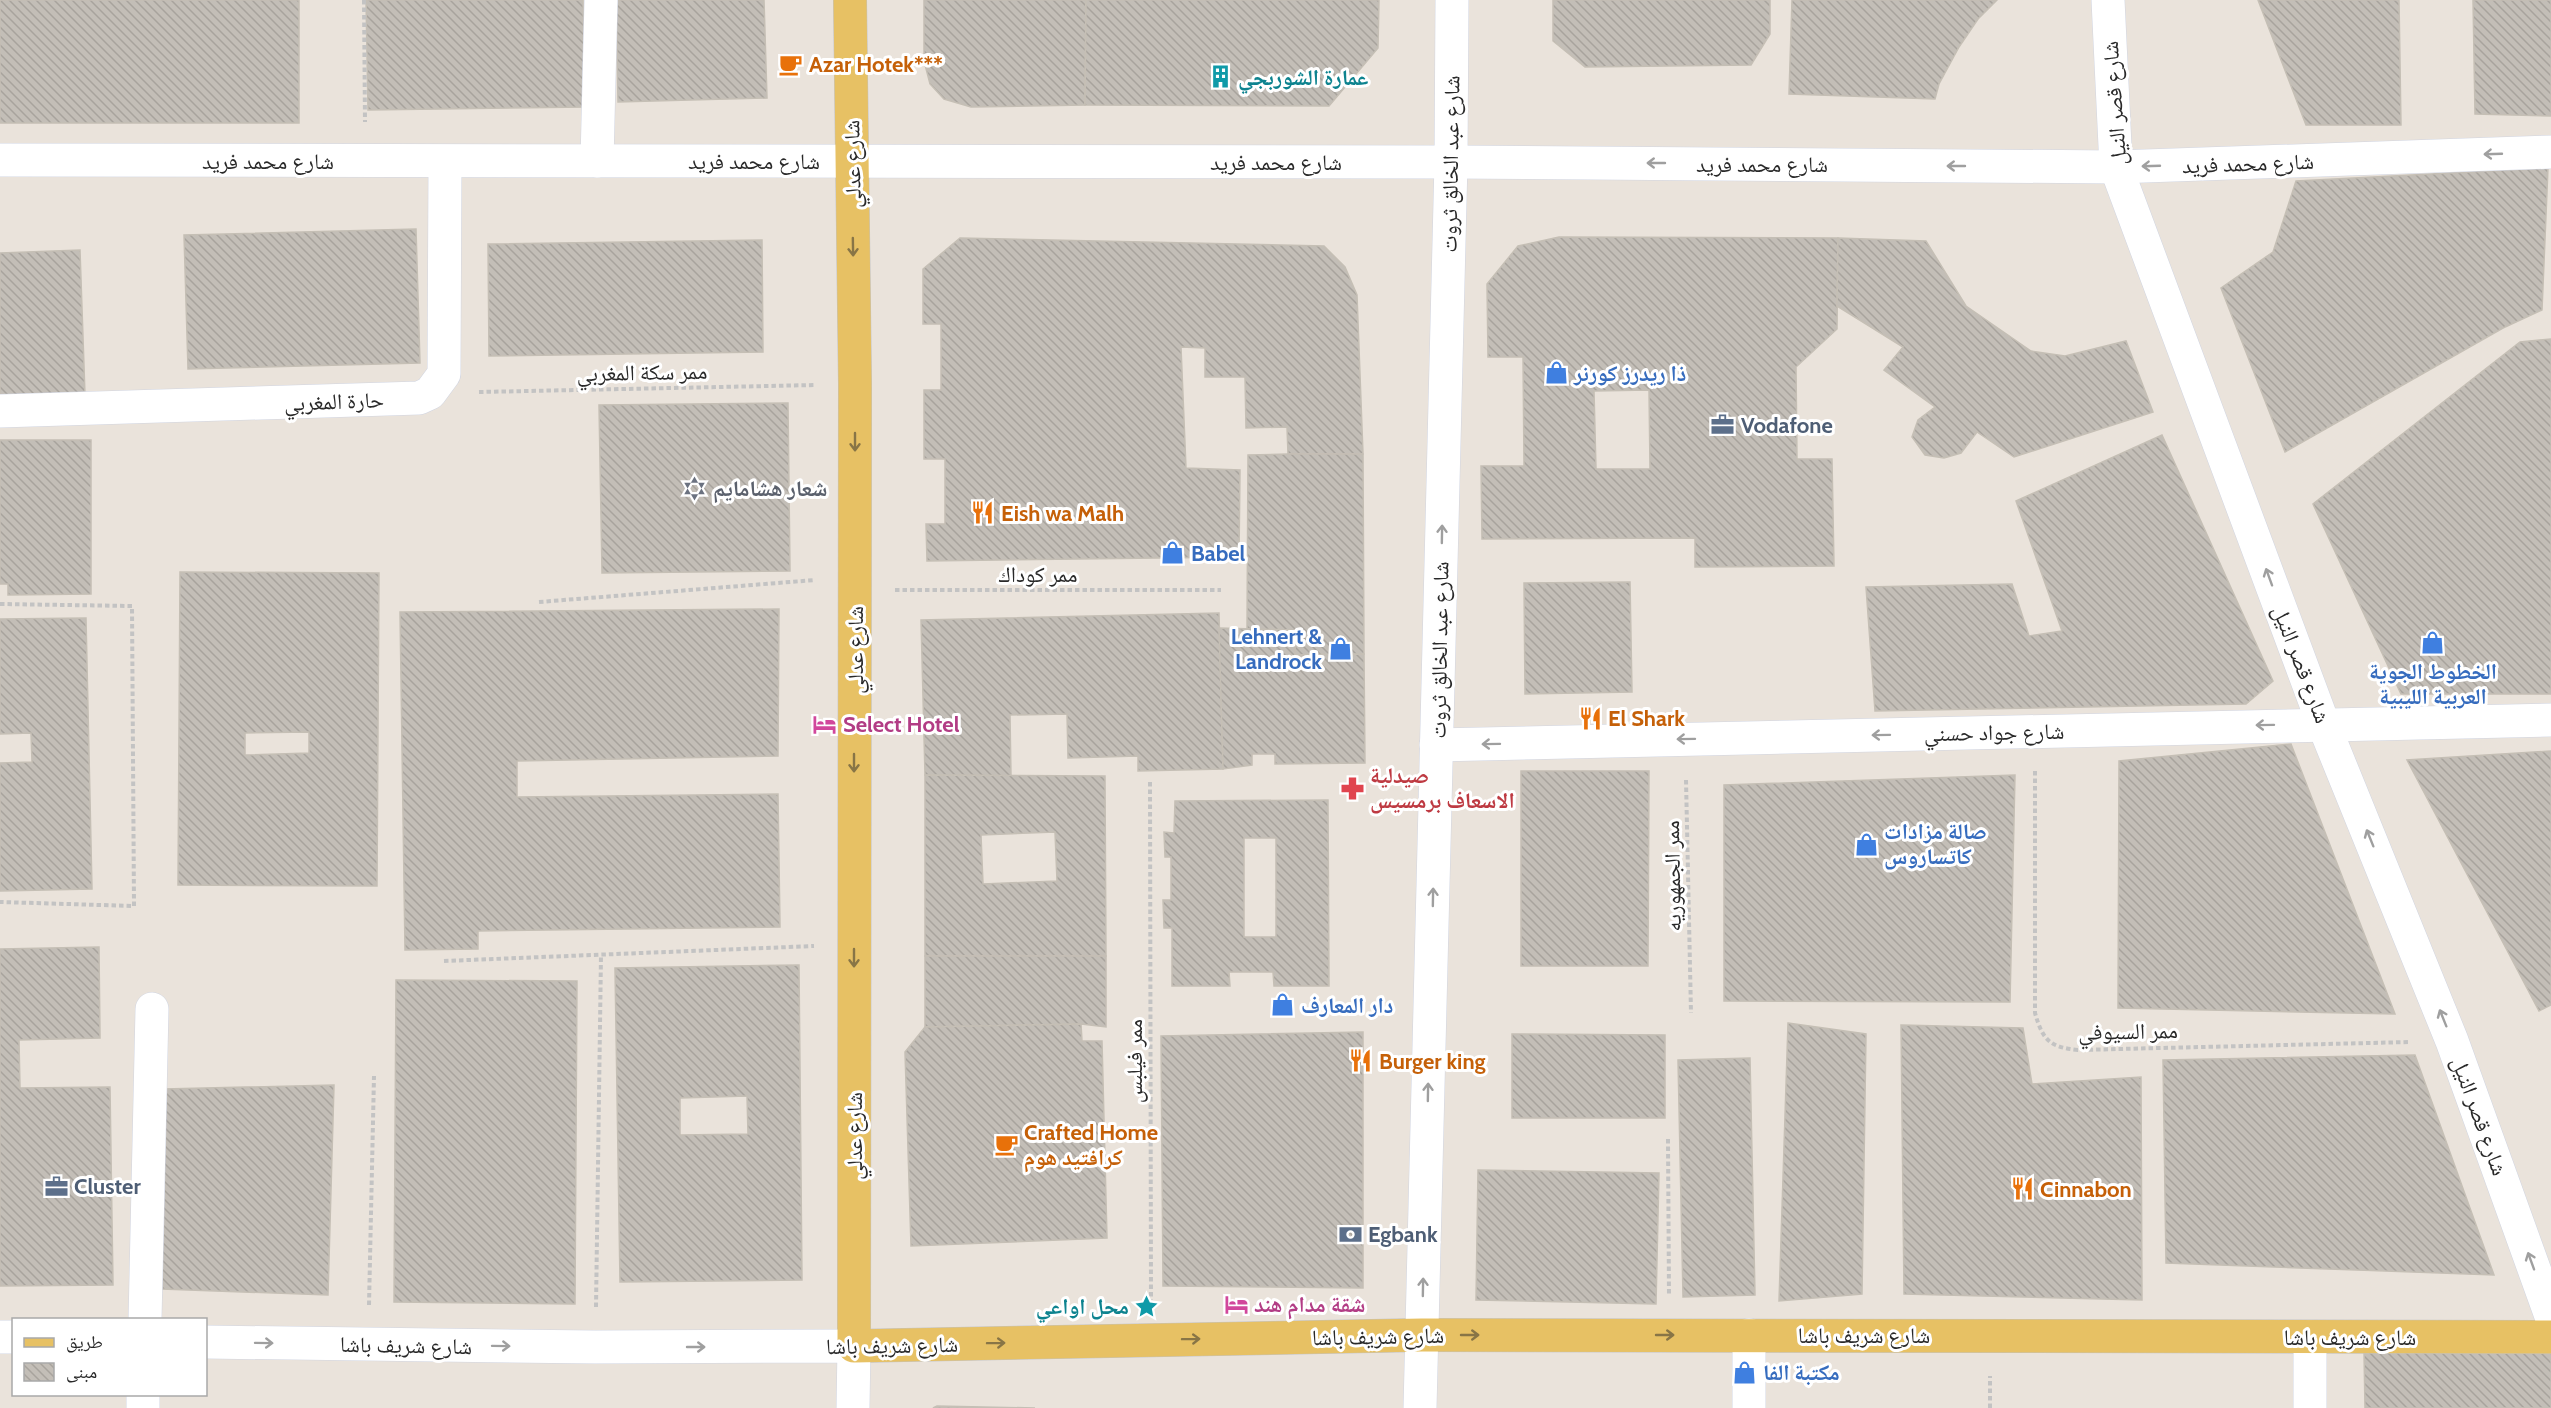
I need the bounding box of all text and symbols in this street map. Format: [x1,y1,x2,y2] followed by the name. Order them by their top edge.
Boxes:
[2097,40,2132,166] street label: شارع قصر النيل
[778,51,804,77] cafe icon: Azar Hotek***
[809,51,943,78] place label: Azar Hotek***
[1207,64,1233,90] building icon: عمارة الشوربجي
[1238,64,1368,94] place label: عمارة الشوربجي
[1435,75,1466,253] street label: شارع عبد الخالق ثروت
[838,120,870,208] street label: شارع عدلي
[202,148,334,175] street label: شارع محمد فريد
[688,148,820,175] street label: شارع محمد فريد
[2182,148,2314,179] street label: شارع محمد فريد
[2483,148,2503,160] one-way arrow
[1210,149,1342,176] street label: شارع محمد فريد
[1696,151,1828,178] street label: شارع محمد فريد
[1646,157,1666,169] one-way arrow
[1946,160,1966,172] one-way arrow
[2141,160,2161,172] one-way arrow
[847,237,859,257] one-way arrow
[576,358,708,391] street label: ممر سكة المغربي
[1543,360,1569,386] shop icon: ذا ريدرز كورنر
[1573,360,1686,387] place label: ذا ريدرز كورنر
[284,386,385,420] street label: حارة المغربي
[1710,412,1736,438] office icon: Vodafone
[1741,412,1833,439] place label: Vodafone
[849,432,861,452] one-way arrow
[682,475,708,501] synagogue icon: شعار هشامايم
[713,475,827,503] place label: شعار هشامايم
[970,500,996,526] restaurant icon: Eish wa Malh
[1001,500,1124,527] place label: Eish wa Malh
[1436,524,1448,544] one-way arrow
[1160,540,1186,566] shop icon: Babel
[1191,540,1246,567] place label: Babel
[998,561,1078,588] street label: ممر كوداك
[1424,561,1455,739] street label: شارع عبد الخالق ثروت
[2263,569,2274,587] one-way arrow
[2267,601,2336,727] street label: شارع قصر النيل
[842,606,873,694] street label: شارع عدلي
[1231,623,1322,675] place label: Lehnert & Landrock
[2420,629,2446,655] shop icon: الخطوط الجوية العربية الليبية
[1327,636,1353,662] shop icon: Lehnert & Landrock
[2369,658,2497,710] place label: الخطوط الجوية العربية الليبية
[1577,705,1603,731] restaurant icon: El Shark
[1608,705,1685,732] place label: El Shark
[812,711,838,737] hotel icon: Select Hotel
[843,711,960,738] place label: Select Hotel
[1924,718,2065,751] street label: شارع جواد حسني
[2255,719,2275,731] one-way arrow
[1872,729,1892,740] one-way arrow
[1677,734,1697,745] one-way arrow
[1482,738,1502,750] one-way arrow
[848,753,860,773] one-way arrow
[1370,762,1515,814] place label: صيدلية الاسعاف برمسيس
[1339,775,1365,801] pharmacy icon: صيدلية الاسعاف برمسيس
[1884,818,1987,870] place label: صالة مزادات كاتساروس
[1658,820,1687,932] street label: ممر الجمهوريه
[2364,829,2375,847] one-way arrow
[1853,831,1879,857] shop icon: صالة مزادات كاتساروس
[1427,887,1438,907] one-way arrow
[848,948,860,968] one-way arrow
[1270,992,1296,1018] shop icon: دار المعارف
[1301,992,1393,1019] place label: دار المعارف
[2437,1010,2448,1028] one-way arrow
[2078,1017,2178,1049] street label: ممر السيوفي
[1121,1019,1148,1103] street label: ممر فيلبس
[1348,1048,1374,1074] restaurant icon: Burger king
[1379,1048,1486,1075] place label: Burger king
[2446,1053,2513,1179] street label: شارع قصر النيل
[1422,1082,1433,1102] one-way arrow
[841,1092,872,1180] street label: شارع عدلي
[1024,1119,1158,1173] place label: Crafted Home كرافتيد هوم
[993,1132,1019,1158] cafe icon: Crafted Home كرافتيد هوم
[43,1173,69,1199] office icon: Cluster
[74,1173,141,1200] place label: Cluster
[2009,1176,2035,1202] restaurant icon: Cinnabon
[2040,1176,2132,1203] place label: Cinnabon
[1337,1221,1363,1247] bank icon: Egbank
[1368,1221,1438,1248] place label: Egbank
[2525,1252,2536,1271] one-way arrow
[1417,1277,1429,1297] one-way arrow
[1223,1291,1249,1317] hotel icon: شقة مدام هند
[1254,1291,1365,1320] place label: شقة مدام هند
[1036,1293,1129,1323] place label: محل اواعي
[1134,1293,1160,1319] place icon: محل اواعي
[12,1318,207,1396] legend
[1312,1322,1444,1351] street label: شارع شريف باشا
[1798,1322,1930,1349] street label: شارع شريف باشا
[2284,1324,2416,1351] street label: شارع شريف باشا
[1460,1329,1480,1341] one-way arrow
[1655,1329,1675,1341] one-way arrow
[66,1331,103,1353] text: طريق
[340,1331,472,1360] street label: شارع شريف باشا
[826,1331,958,1360] street label: شارع شريف باشا
[1181,1333,1201,1345] one-way arrow
[253,1337,273,1349] one-way arrow
[986,1337,1006,1349] one-way arrow
[490,1340,510,1352] one-way arrow
[685,1341,705,1353] one-way arrow
[1732,1359,1758,1385] shop icon: مكتبة الفا
[1763,1359,1840,1386] place label: مكتبة الفا
[66,1361,97,1383] text: مبنى

